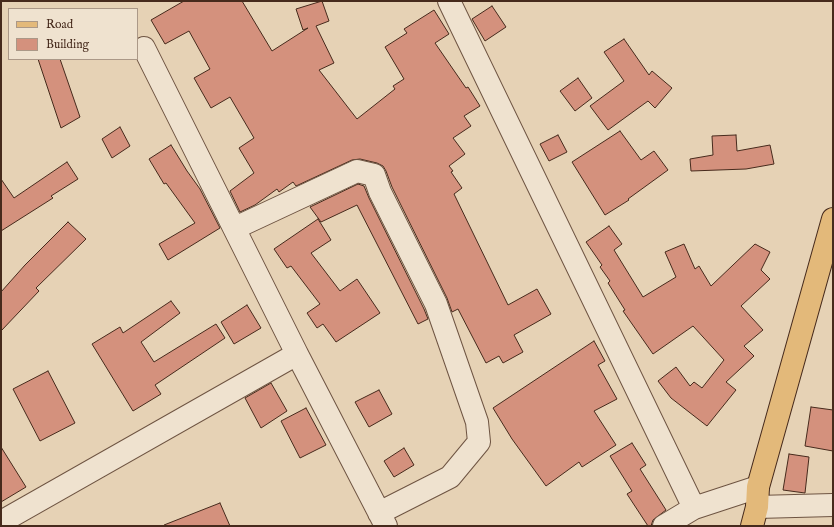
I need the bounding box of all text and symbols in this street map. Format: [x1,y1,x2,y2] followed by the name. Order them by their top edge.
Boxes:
[8,8,138,60] legend
[46,17,73,32] text: Road
[46,37,89,52] text: Building

